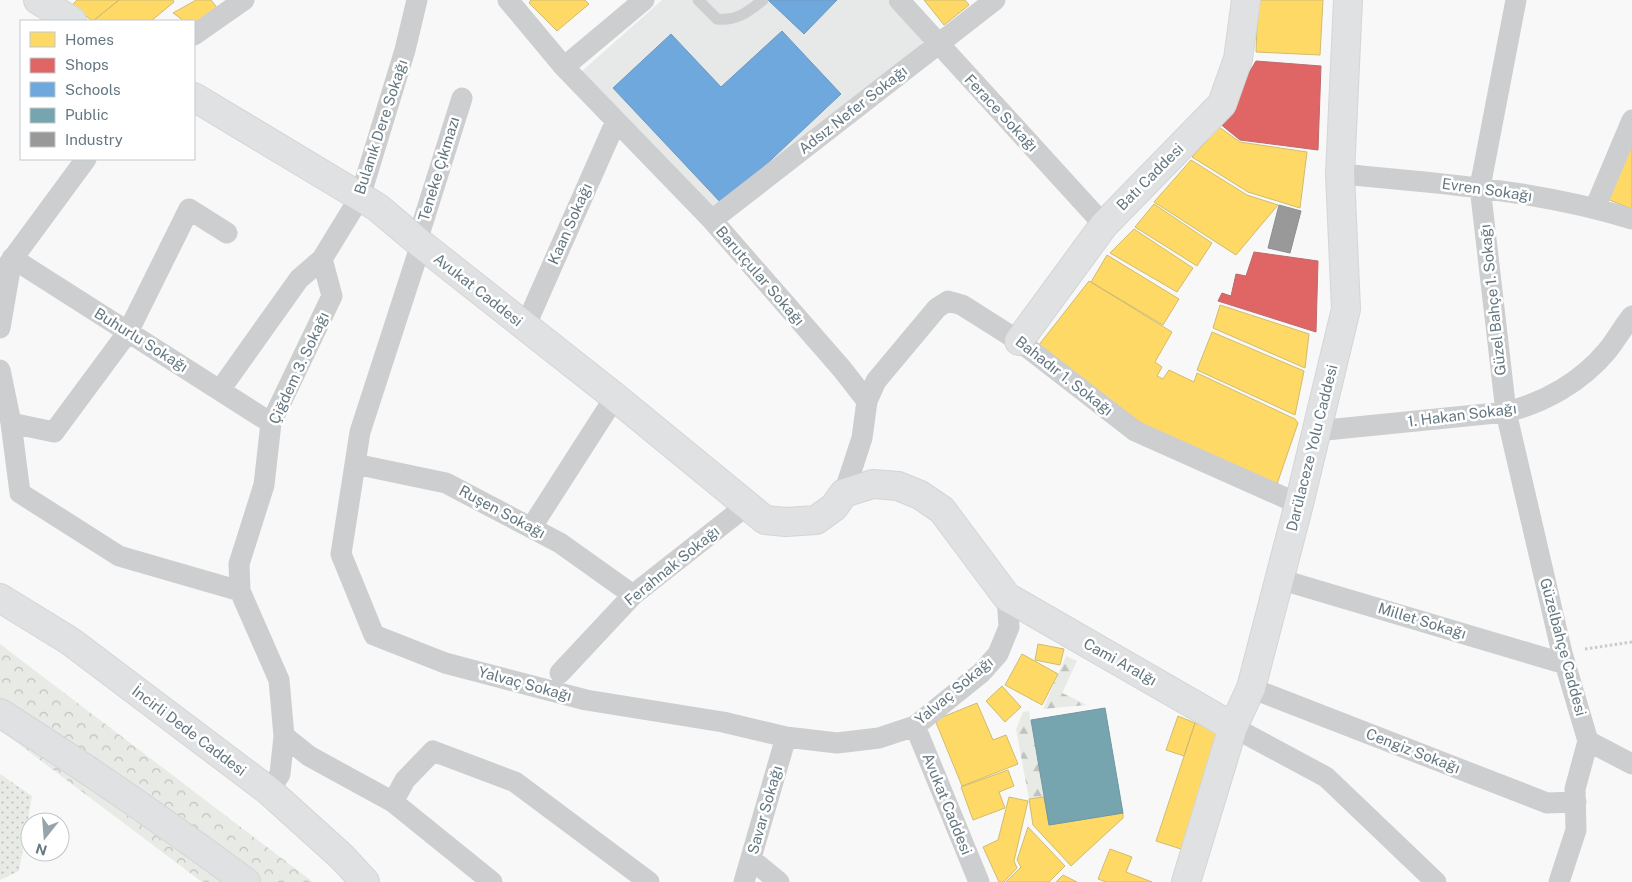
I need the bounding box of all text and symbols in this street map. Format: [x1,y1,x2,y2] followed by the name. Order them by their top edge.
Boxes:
[20,20,195,160] legend
[65,31,114,48] text: Homes
[65,56,109,73] text: Shops
[351,57,410,196] street label: Bulanık Dere Sokağı
[795,62,910,157] street label: Adsız Nefer Sokağı
[961,71,1041,155] street label: Ferace Sokağı
[65,81,121,98] text: Schools
[65,106,109,123] text: Public
[415,115,462,223] street label: Teneke Çıkmazı
[65,131,123,148] text: Industry
[1113,140,1187,214] street label: Batı Caddesi
[1441,175,1533,204] street label: Evren Sokağı
[544,181,595,267] street label: Kaan Sokağı
[713,223,808,329] street label: Barutçular Sokağı
[1476,224,1509,376] street label: Güzel Bahçe 1. Sokağı
[431,250,526,330] street label: Avukat Caddesi
[91,304,191,375] street label: Buhurlu Sokağı
[265,309,332,426] street label: Çiğdem 3. Sokağı
[1012,332,1116,419] street label: Bahadır 1. Sokağı
[1283,363,1340,533] street label: Darülaceze Yolu Caddesi
[1407,399,1517,430] street label: 1. Hakan Sokağı
[456,482,548,541] street label: Ruşen Sokağı
[621,522,722,609] street label: Ferahnak Sokağı
[1537,576,1590,718] street label: Güzelbahçe Caddesi
[1376,599,1468,642] street label: Millet Sokağı
[1081,634,1160,689] street label: Cami Aralğı
[911,653,996,728] street label: Yalvaç Sokağı
[477,663,574,704] street label: Yalvaç Sokağı
[129,681,250,779] street label: İncirli Dede Caddesi
[1364,725,1463,776] street label: Cengiz Sokağı
[919,751,976,857] street label: Avukat Caddesi
[744,764,785,856] street label: Savar Sokağı
[20,812,70,862] north arrow
[34,840,49,859] text: N

